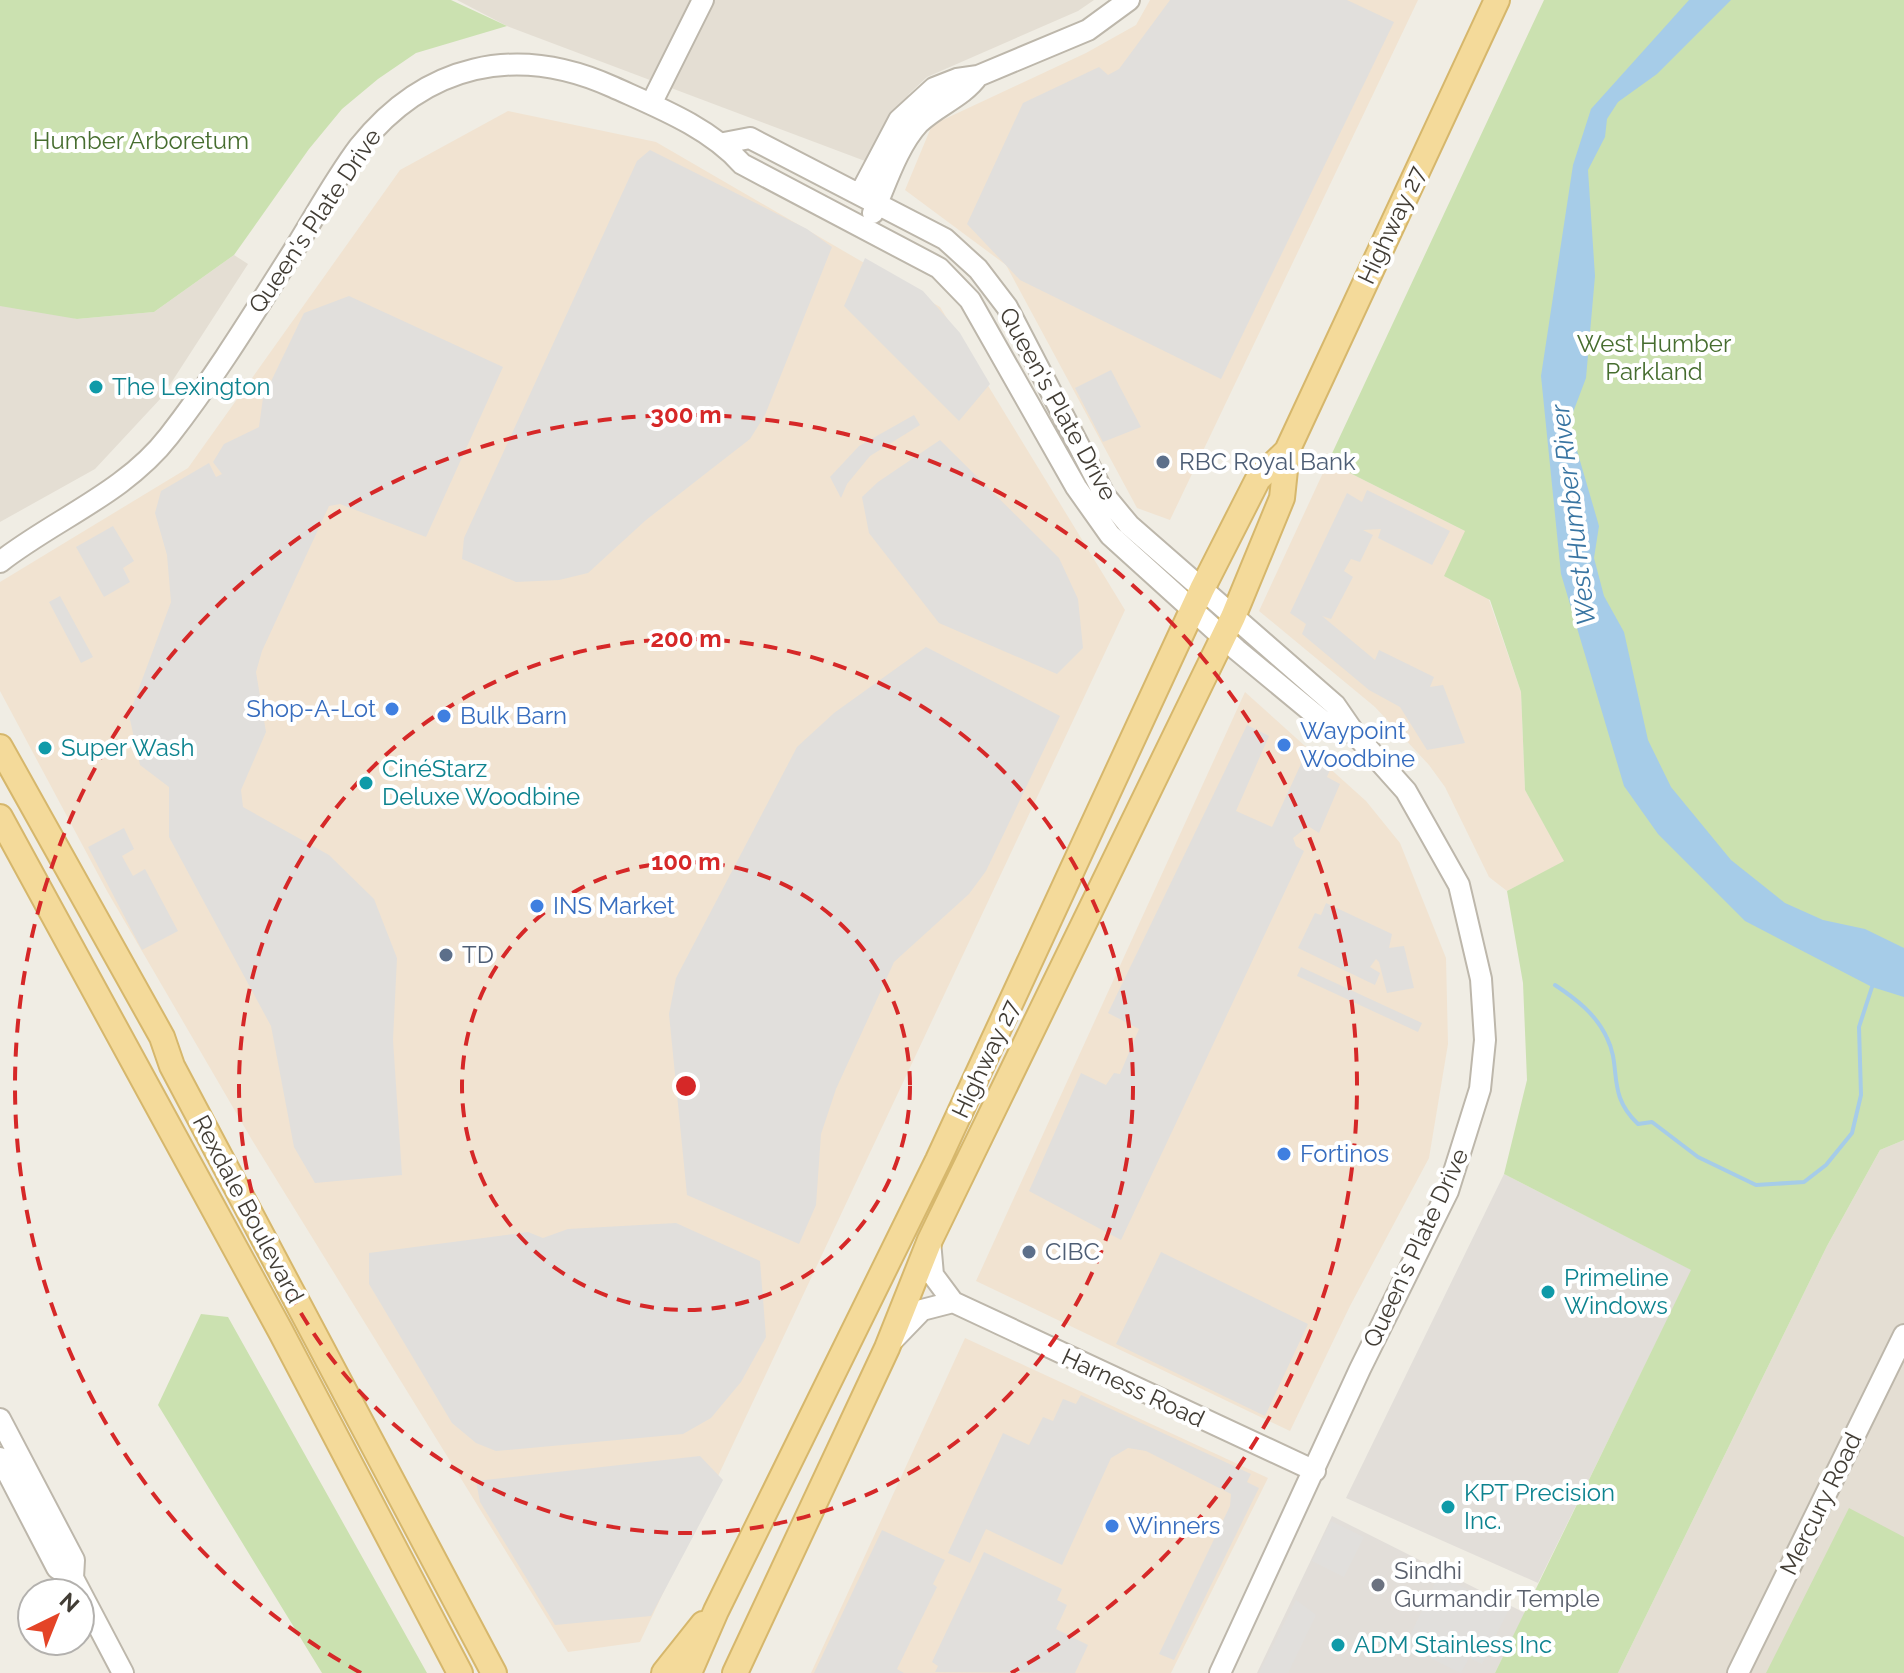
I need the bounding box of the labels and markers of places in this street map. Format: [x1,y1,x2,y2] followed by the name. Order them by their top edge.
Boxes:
[112,372,270,401] place label: The Lexington
[87,378,105,396] marker: The Lexington
[1179,447,1356,476] place label: RBC Royal Bank
[1154,453,1172,471] marker: RBC Royal Bank
[246,694,376,723] place label: Shop-A-Lot
[383,700,401,718] marker: Shop-A-Lot
[460,701,567,730] place label: Bulk Barn
[435,707,453,725] marker: Bulk Barn
[1300,716,1415,773] place label: Waypoint Woodbine
[61,733,194,762] place label: Super Wash
[1275,736,1293,754] marker: Waypoint Woodbine
[36,739,54,757] marker: Super Wash
[382,754,580,811] place label: CinéStarz Deluxe Woodbine
[357,774,375,792] marker: CinéStarz Deluxe Woodbine
[553,891,675,920] place label: INS Market
[528,897,546,915] marker: INS Market
[462,940,494,969] place label: TD
[437,946,455,964] marker: TD
[672,1072,700,1100] centre of rings
[1300,1139,1389,1168] place label: Fortinos
[1275,1145,1293,1163] marker: Fortinos
[1045,1237,1100,1266] place label: CIBC
[1020,1243,1038,1261] marker: CIBC
[1564,1263,1669,1320] place label: Primeline Windows
[1539,1283,1557,1301] marker: Primeline Windows
[1464,1478,1615,1535] place label: KPT Precision Inc.
[1439,1498,1457,1516] marker: KPT Precision Inc.
[1128,1511,1220,1540] place label: Winners
[1103,1517,1121,1535] marker: Winners
[1394,1556,1600,1613] place label: Sindhi Gurmandir Temple
[1369,1576,1387,1594] marker: Sindhi Gurmandir Temple
[1354,1630,1552,1659] place label: ADM Stainless Inc
[1329,1636,1347,1654] marker: ADM Stainless Inc

